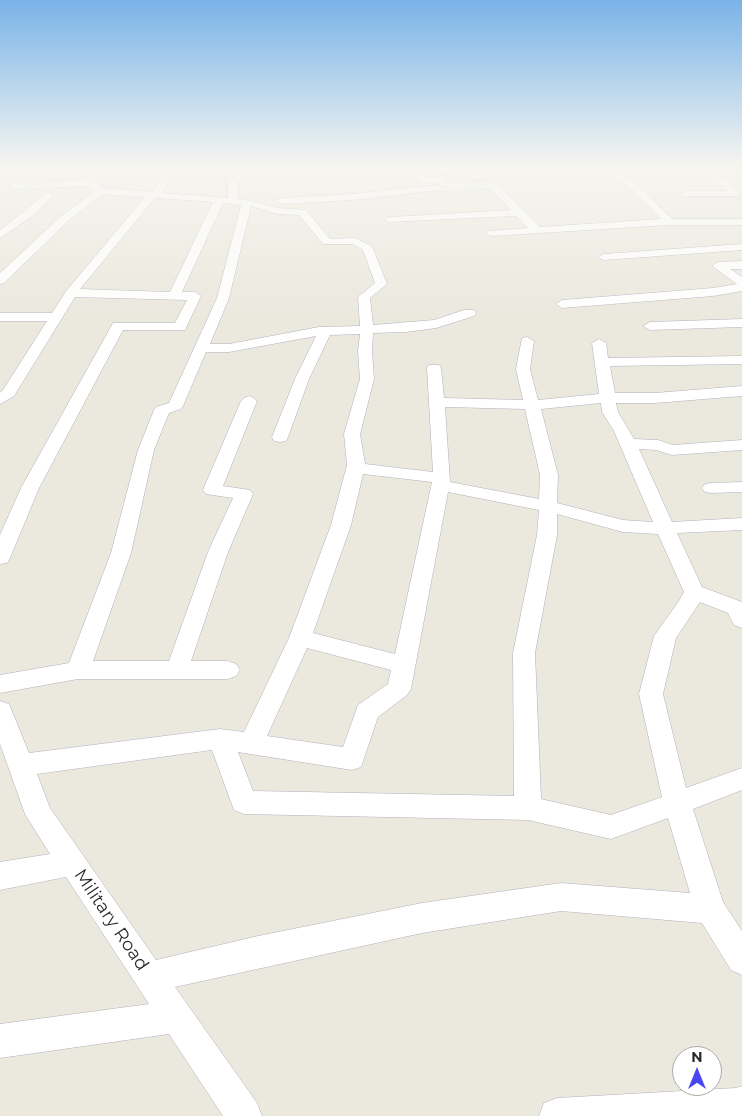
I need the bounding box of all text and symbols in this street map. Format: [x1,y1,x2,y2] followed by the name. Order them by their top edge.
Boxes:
[69,865,153,975] street label: Military Road
[672,1046,722,1096] north arrow
[691,1048,703,1066] text: N

